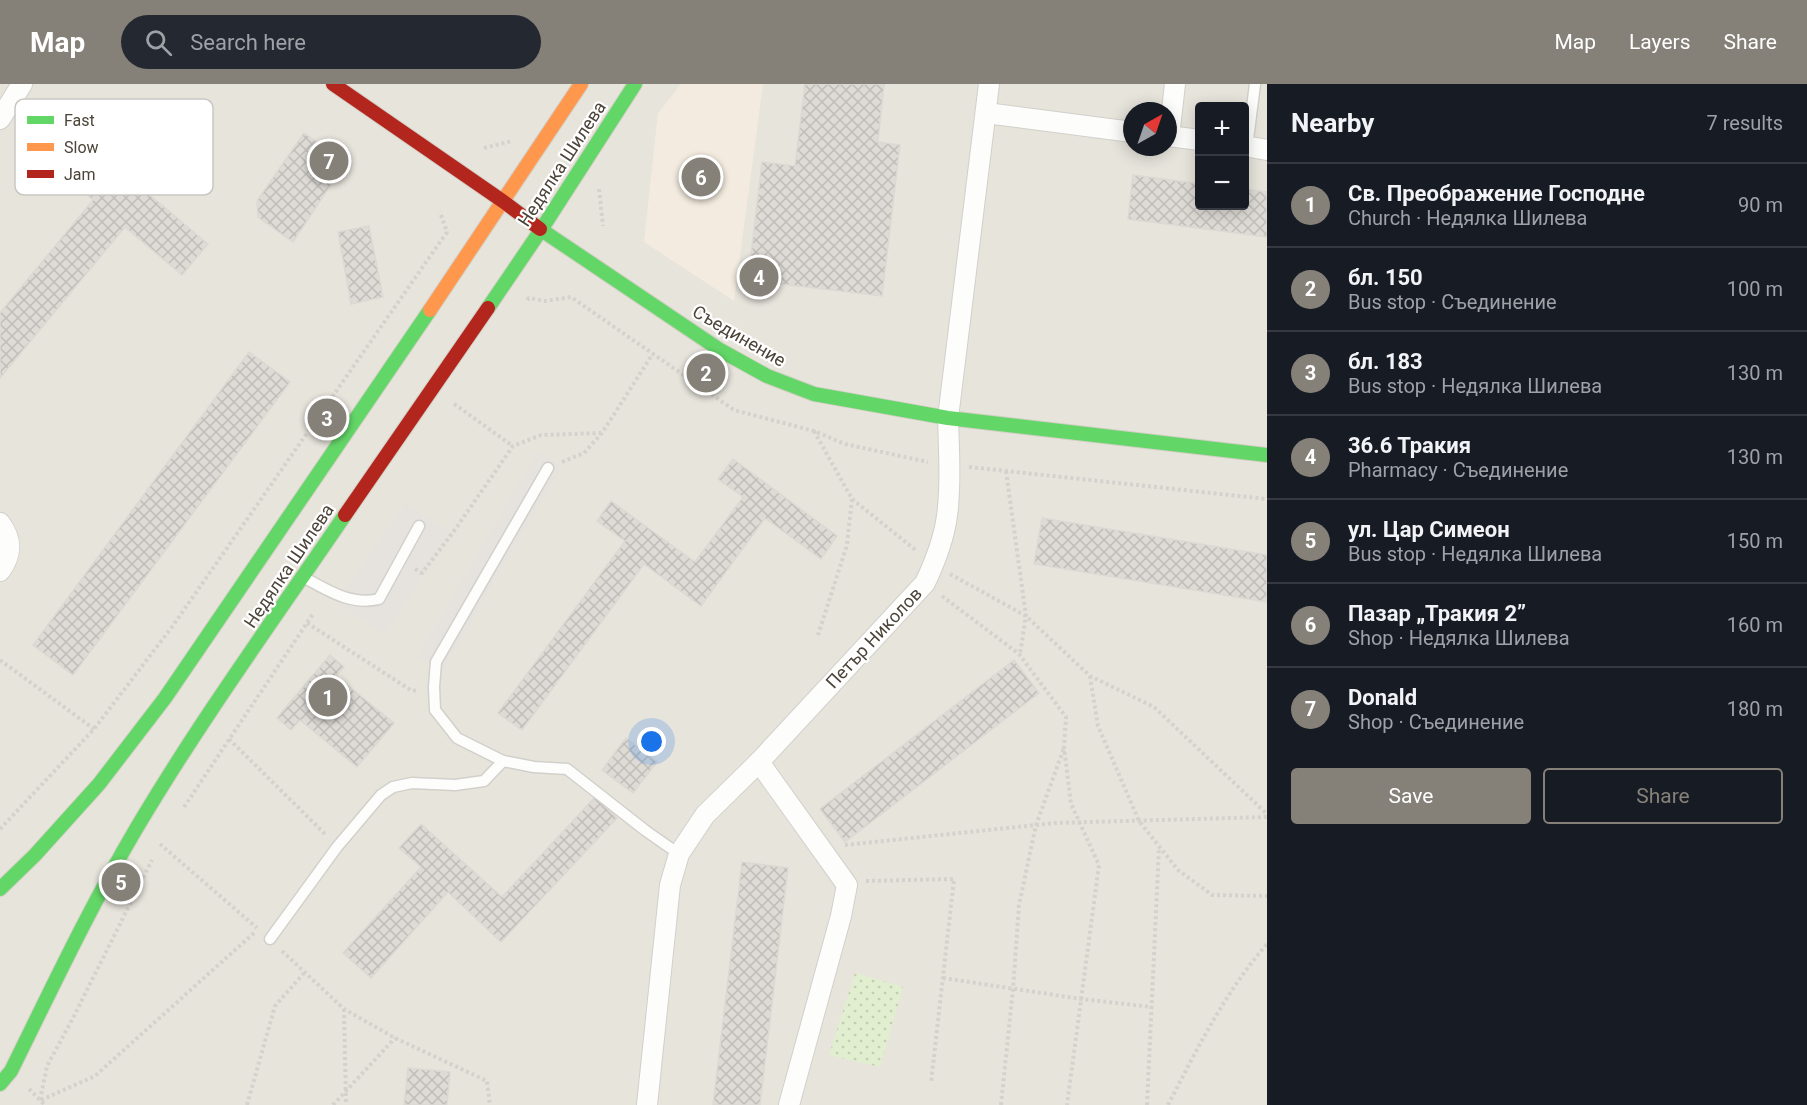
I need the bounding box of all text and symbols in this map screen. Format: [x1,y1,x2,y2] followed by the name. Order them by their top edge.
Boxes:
[121,15,541,69] search box
[30,26,85,59] text: Map
[142,26,175,59] icon: search
[190,30,306,55] text: Search here
[1554,30,1596,54] text: Map
[1629,30,1690,54] text: Layers
[1723,30,1777,54] text: Share
[513,97,610,230] street label: Недялка Шилева
[15,99,213,195] legend
[1123,102,1177,156] north arrow
[1195,102,1249,210] map controls
[1195,102,1249,156] button: +
[1291,108,1374,138] text: Nearby
[64,111,95,130] text: Fast
[1707,111,1783,135] text: 7 results
[64,138,99,157] text: Slow
[310,138,348,184] pin: 7
[682,154,720,200] pin: 6
[1195,156,1249,210] button: −
[64,165,96,184] text: Jam
[1348,181,1645,206] text: Св. Преображение Господне
[1305,193,1316,217] text: 1
[1738,193,1783,217] text: 90 m
[1348,206,1587,230] text: Church · Недялка Шилева
[740,254,778,300] pin: 4
[1348,265,1423,290] text: бл. 150
[1305,277,1316,301] text: 2
[1727,277,1783,301] text: 100 m
[1348,290,1557,314] text: Bus stop · Съединение
[689,300,789,371] street label: Съединение
[1348,349,1423,374] text: бл. 183
[686,350,726,396] pin: 2
[1305,361,1316,385] text: 3
[1727,361,1783,385] text: 130 m
[1348,374,1602,398] text: Bus stop · Недялка Шилева
[308,396,346,440] pin: 3
[1348,433,1471,458] text: 36.6 Тракия
[1305,445,1316,469] text: 4
[1727,445,1783,469] text: 130 m
[1348,458,1568,482] text: Pharmacy · Съединение
[239,500,338,632] street label: Недялка Шилева
[1348,517,1510,542] text: ул. Цар Симеон
[1305,529,1316,553] text: 5
[1727,529,1783,553] text: 150 m
[1348,542,1602,566] text: Bus stop · Недялка Шилева
[821,583,926,693] street label: Петър Николов
[1348,601,1526,626] text: Пазар „Тракия 2”
[1305,613,1316,637] text: 6
[1727,613,1783,637] text: 160 m
[1348,626,1570,650] text: Shop · Недялка Шилева
[308,674,348,720] pin: 1
[1348,685,1417,710] text: Donald
[1305,697,1316,721] text: 7
[1727,697,1783,721] text: 180 m
[1348,710,1524,734] text: Shop · Съединение
[637,727,666,756] your location
[1291,768,1531,824] button: Save
[1543,768,1783,824] button: Share
[102,860,140,904] pin: 5

